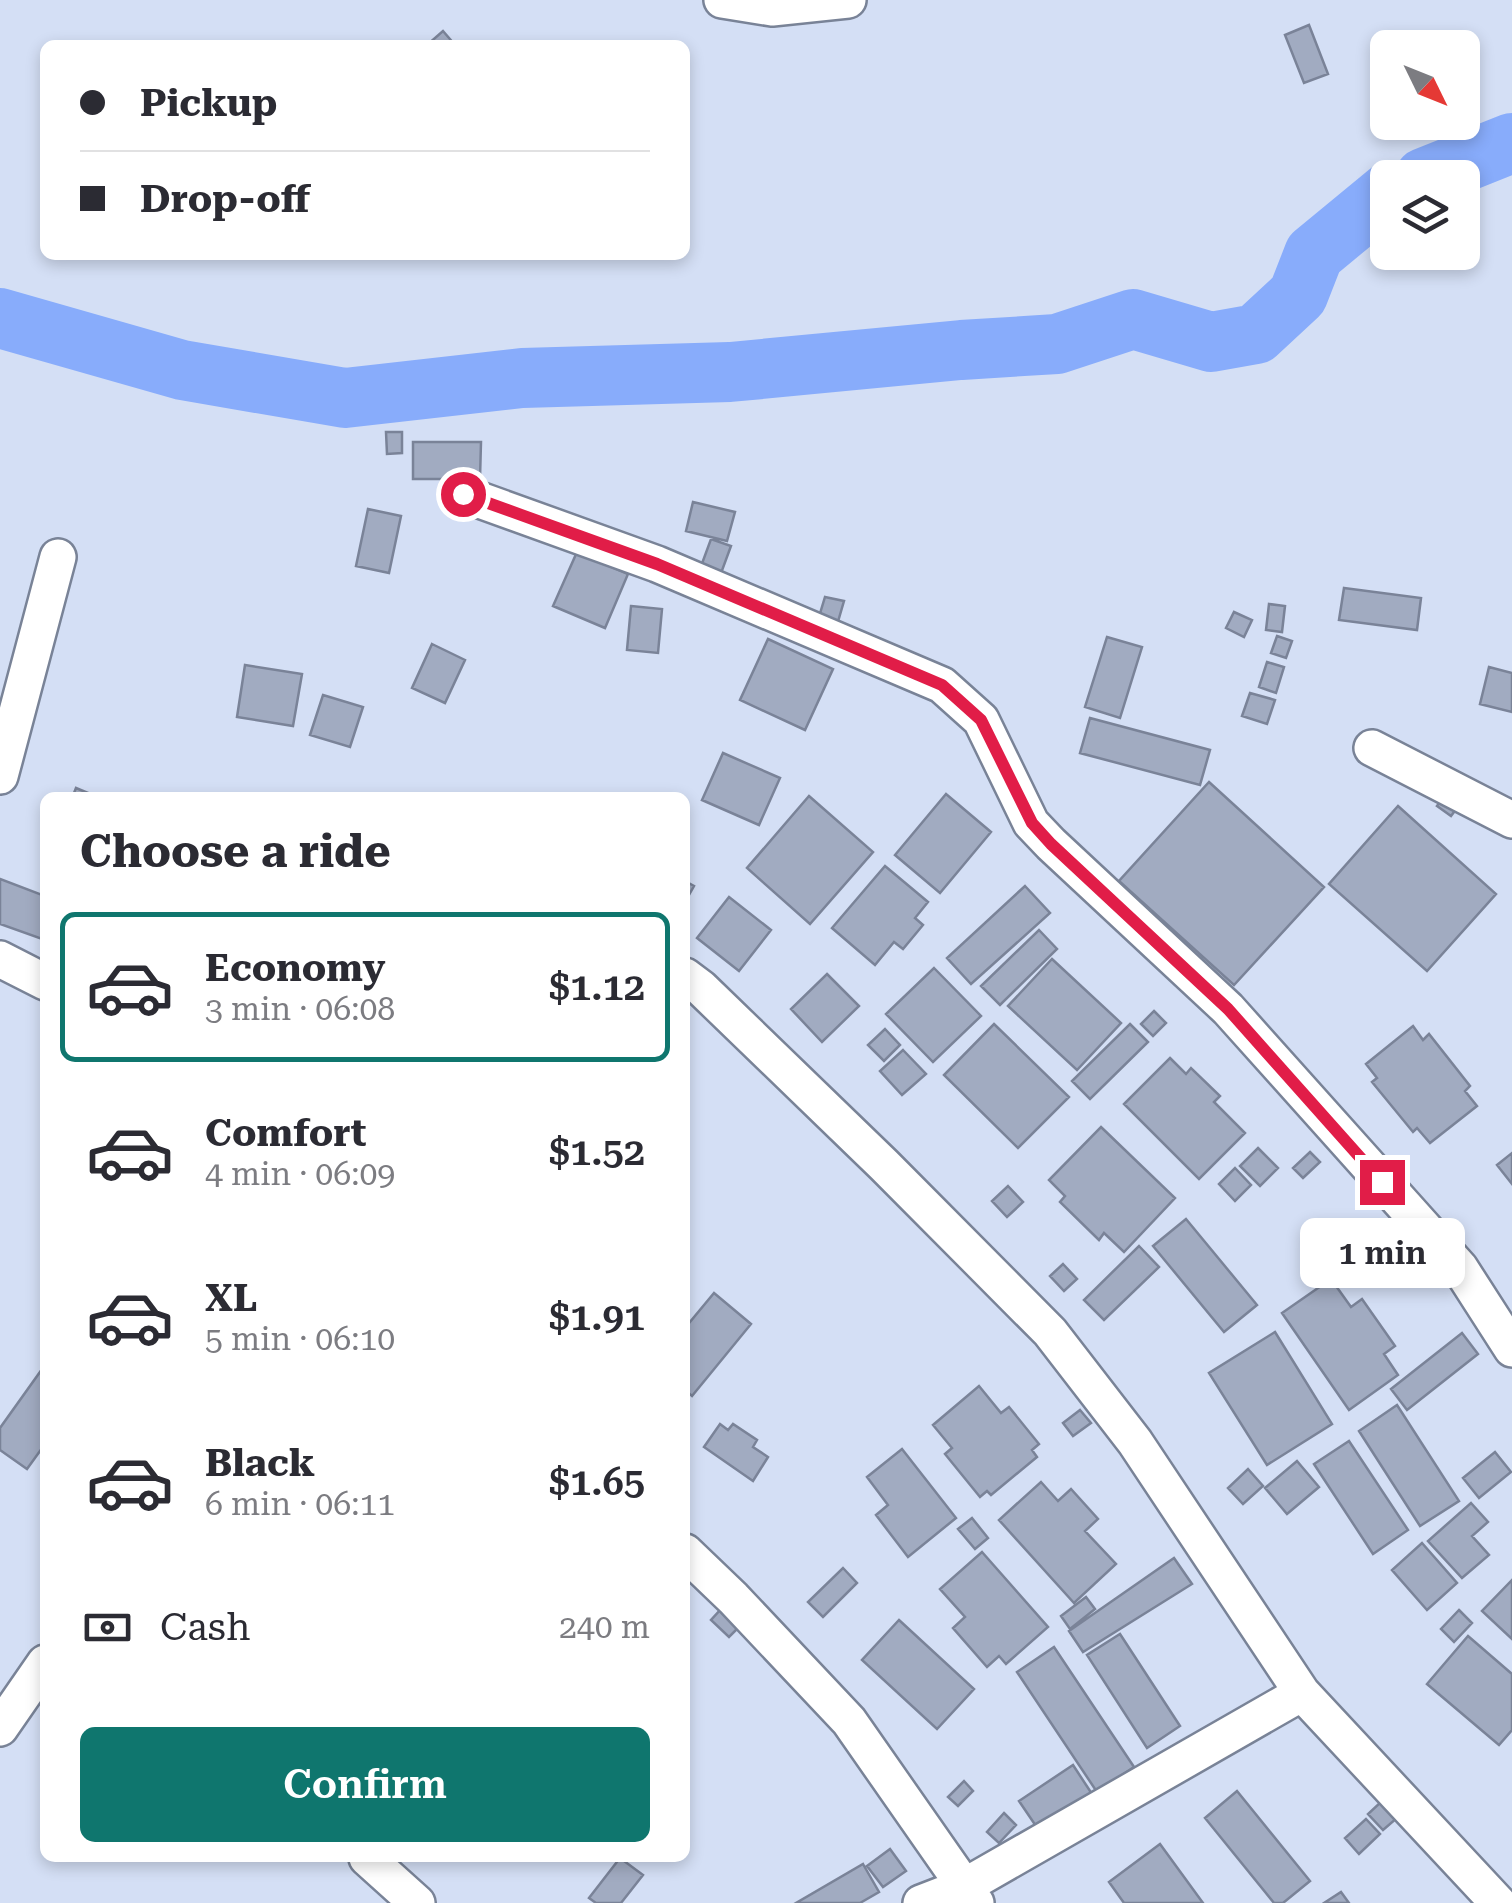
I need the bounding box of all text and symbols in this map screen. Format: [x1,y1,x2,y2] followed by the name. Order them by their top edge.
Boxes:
[1370,30,1480,140] north arrow
[1370,30,1480,270] map controls
[140,81,277,125] text: Pickup
[1370,160,1480,270] button: layers
[140,177,310,221] text: Drop-off
[441,472,486,517] route start
[80,825,391,878] text: Choose a ride
[85,942,175,1032] icon: car
[205,946,385,990] text: Economy
[549,965,645,1009] text: $1.12
[205,990,395,1028] text: 3 min · 06:08
[85,1107,175,1197] icon: car
[205,1111,366,1155] text: Comfort
[549,1130,645,1174] text: $1.52
[205,1155,395,1193] text: 4 min · 06:09
[1360,1160,1405,1205] route end
[1300,1217,1464,1287] callout: 1 min
[1338,1234,1427,1272] text: 1 min
[85,1272,175,1362] icon: car
[205,1276,257,1320] text: XL
[549,1295,645,1339] text: $1.91
[205,1320,395,1358] text: 5 min · 06:10
[85,1437,175,1527] icon: car
[205,1441,315,1485] text: Black
[549,1460,645,1504] text: $1.65
[205,1485,395,1523] text: 6 min · 06:11
[80,1600,135,1655] icon: cash
[160,1605,250,1649] text: Cash
[559,1608,650,1646] text: 240 m
[80,1727,650,1842] button: Confirm

